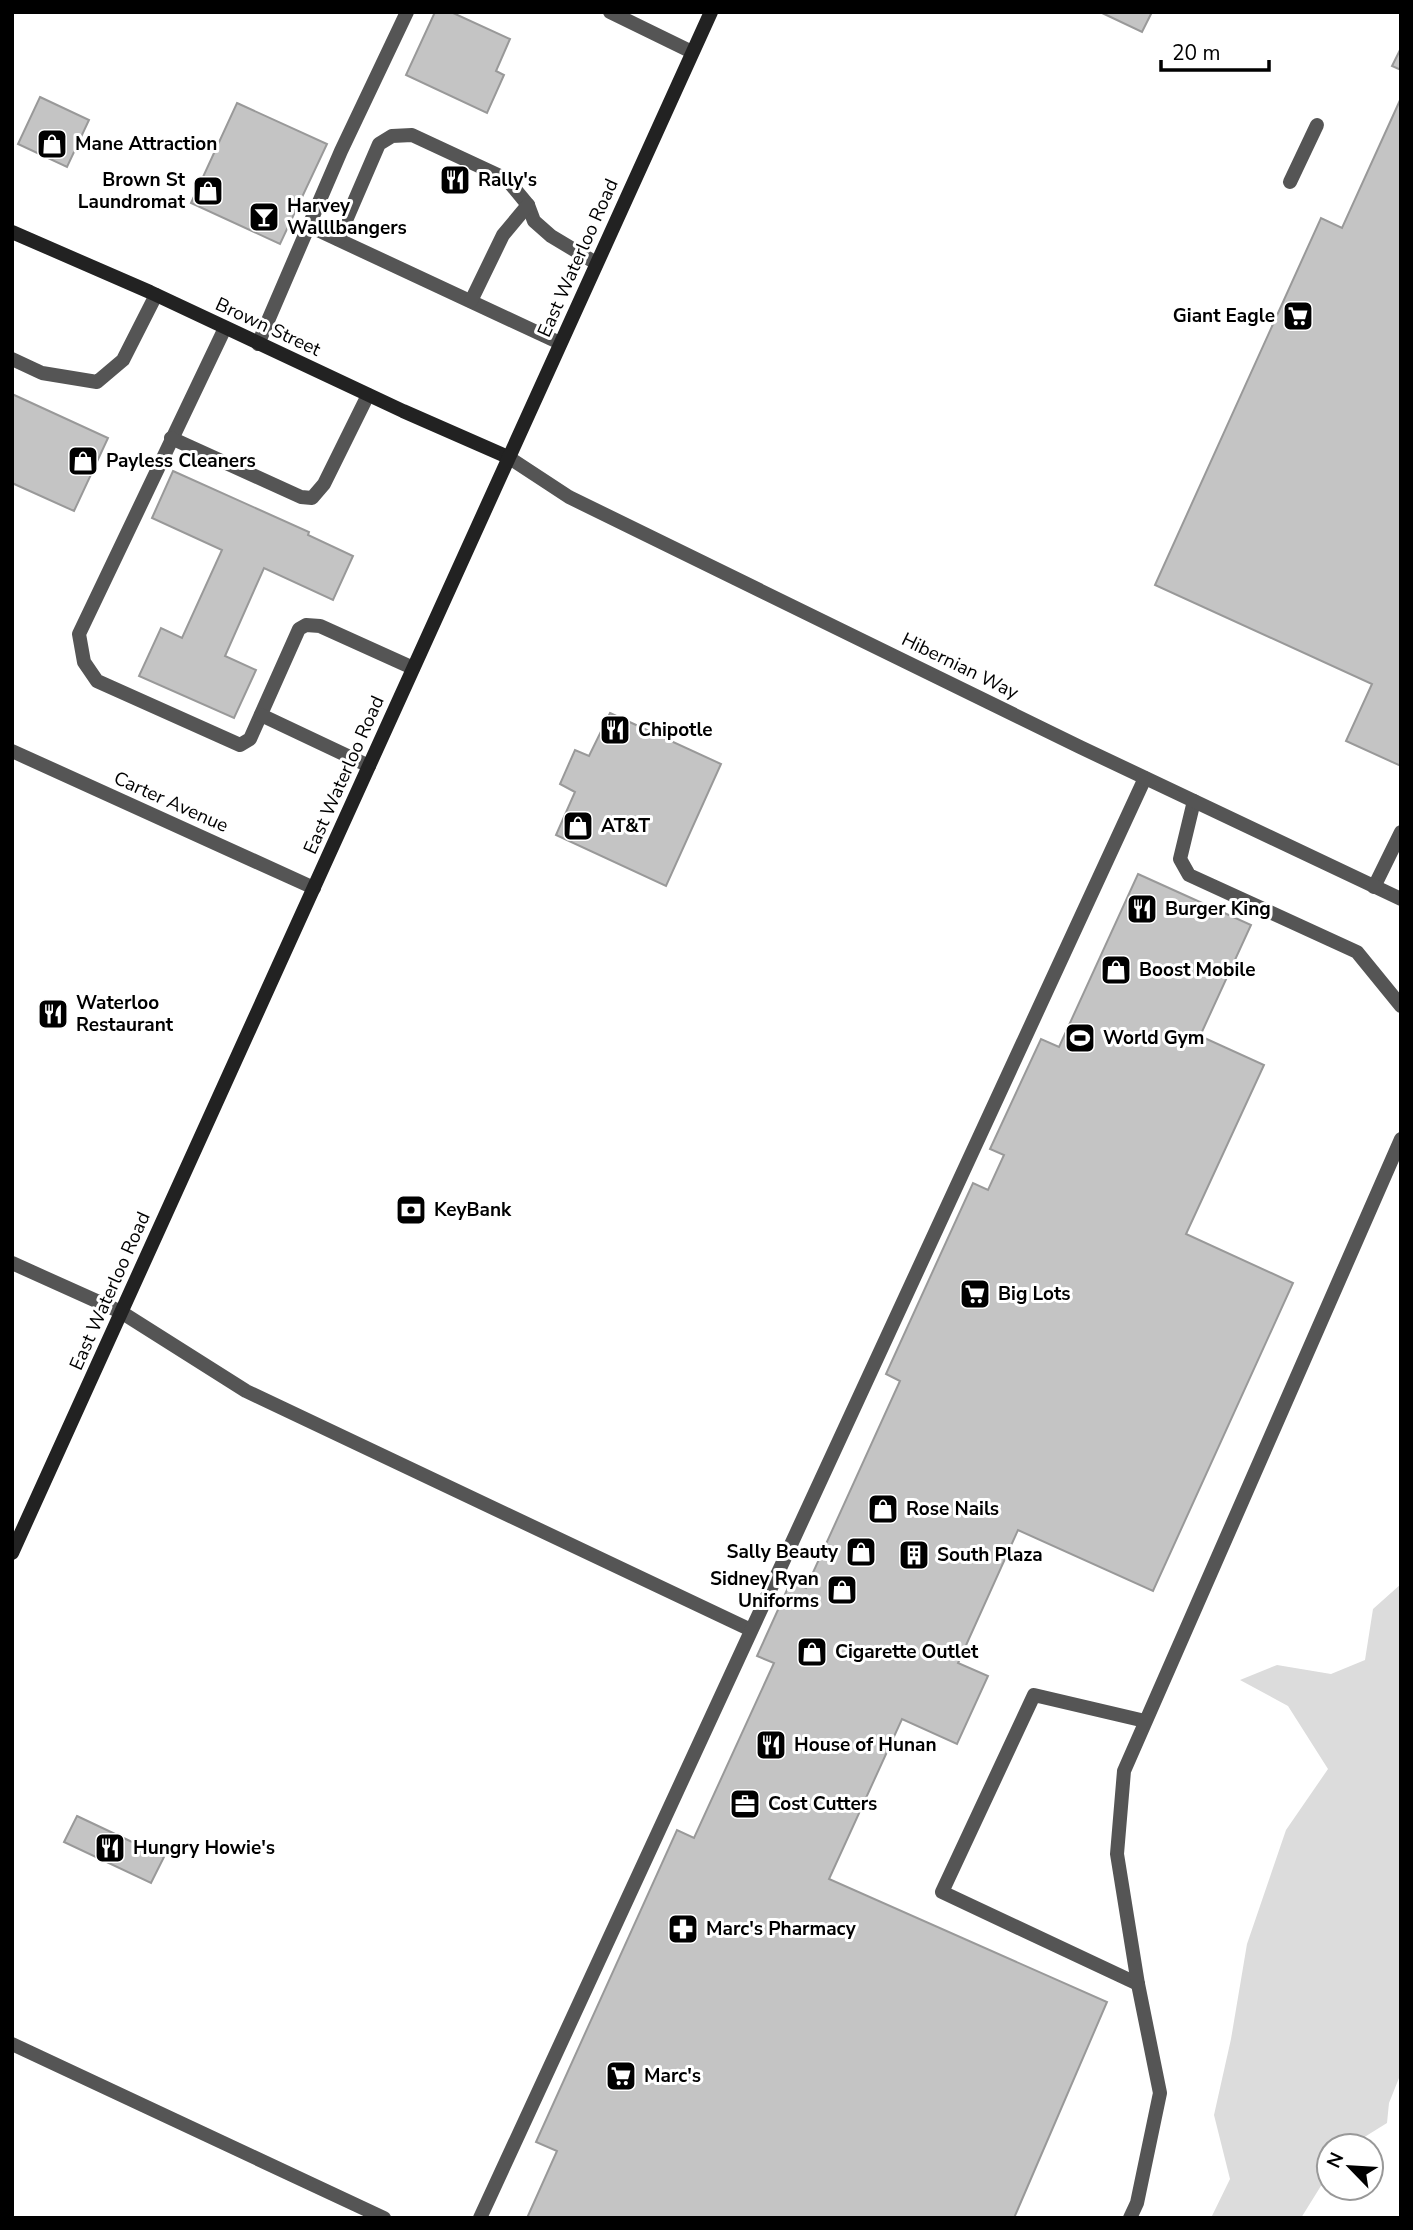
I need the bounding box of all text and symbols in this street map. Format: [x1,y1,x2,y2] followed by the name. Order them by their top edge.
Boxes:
[1161,28,1270,72] scale bar
[1172,39,1221,67] text: 20 m
[35,127,69,161] shop icon: Mane Attraction
[75,131,217,157] place label: Mane Attraction
[438,163,472,197] restaurant icon: Rally's
[78,167,186,215] place label: Brown St Laundromat
[478,167,537,193] place label: Rally's
[191,174,225,208] shop icon: Brown St Laundromat
[531,175,625,341] street label: East Waterloo Road
[287,193,407,241] place label: Harvey Walllbangers
[247,200,281,234] bar icon: Harvey Walllbangers
[211,291,325,363] street label: Brown Street
[1281,299,1315,333] supermarket icon: Giant Eagle
[1173,303,1275,329] place label: Giant Eagle
[66,444,100,478] shop icon: Payless Cleaners
[106,448,256,474] place label: Payless Cleaners
[897,626,1023,706] street label: Hibernian Way
[297,692,391,858] street label: East Waterloo Road
[598,713,632,747] restaurant icon: Chipotle
[638,717,713,743] place label: Chipotle
[110,765,232,839] street label: Carter Avenue
[561,809,595,843] shop icon: AT&T
[601,813,650,839] place label: AT&T
[1125,892,1159,926] restaurant icon: Burger King
[1165,896,1271,922] place label: Burger King
[1099,953,1133,987] shop icon: Boost Mobile
[1139,957,1256,983] place label: Boost Mobile
[76,990,174,1038] place label: Waterloo Restaurant
[36,997,70,1031] restaurant icon: Waterloo Restaurant
[1063,1021,1097,1055] sports icon: World Gym
[1103,1025,1204,1051] place label: World Gym
[394,1193,428,1227] bank icon: KeyBank
[434,1197,512,1223] place label: KeyBank
[63,1208,157,1374] street label: East Waterloo Road
[958,1277,992,1311] supermarket icon: Big Lots
[998,1281,1071,1307] place label: Big Lots
[866,1492,900,1526] shop icon: Rose Nails
[906,1496,999,1522] place label: Rose Nails
[844,1535,878,1569] shop icon: Sally Beauty
[897,1538,931,1572] building icon: South Plaza
[726,1539,839,1565] place label: Sally Beauty
[937,1542,1043,1568] place label: South Plaza
[710,1566,819,1614] place label: Sidney Ryan Uniforms
[825,1573,859,1607] shop icon: Sidney Ryan Uniforms
[795,1635,829,1669] shop icon: Cigarette Outlet
[835,1639,979,1665] place label: Cigarette Outlet
[754,1728,788,1762] restaurant icon: House of Hunan
[794,1732,937,1758] place label: House of Hunan
[728,1787,762,1821] office icon: Cost Cutters
[768,1791,877,1817] place label: Cost Cutters
[93,1831,127,1865] restaurant icon: Hungry Howie's
[133,1835,275,1861] place label: Hungry Howie's
[666,1912,700,1946] pharmacy icon: Marc's Pharmacy
[706,1916,857,1942] place label: Marc's Pharmacy
[604,2059,638,2093] supermarket icon: Marc's
[644,2063,701,2089] place label: Marc's
[1315,2132,1385,2202] north arrow
[1321,2148,1350,2172] text: N

